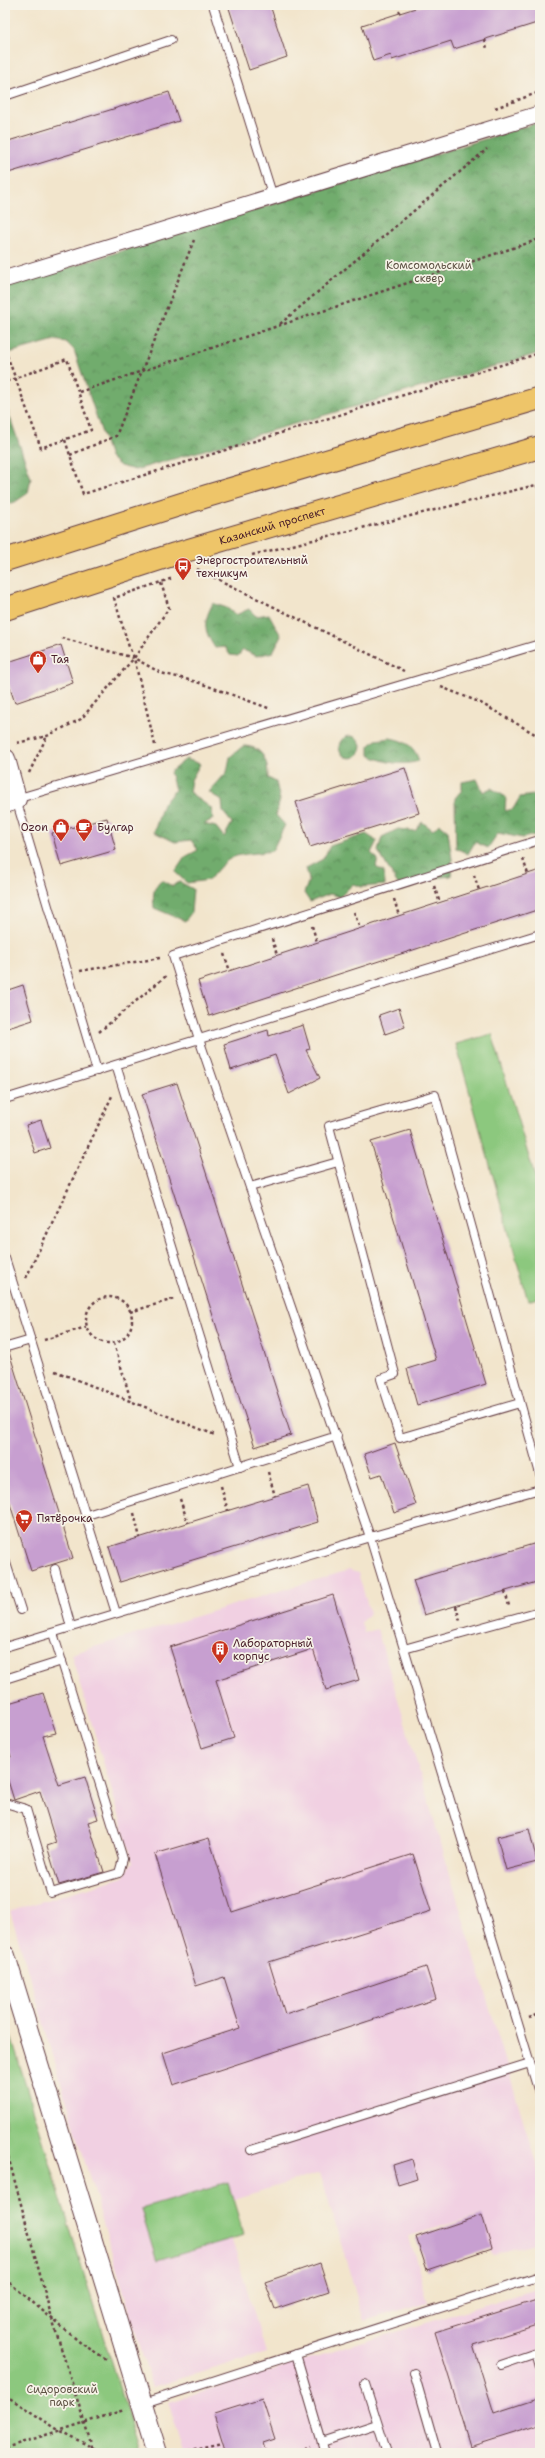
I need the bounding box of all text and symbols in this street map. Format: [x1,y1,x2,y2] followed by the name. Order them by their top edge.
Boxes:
[386,258,472,286] park label: Комсомольский сквер
[217,503,328,548] street label: Казанский проспект
[196,553,308,581] place label: Энергостроительный техникум
[173,556,193,581] bus stop icon: Энергостроительный техникум
[28,649,48,674] shop icon: Тая
[51,652,69,667] place label: Тая
[51,817,71,842] shop icon: Ozon
[74,817,94,842] cafe icon: Булгар
[21,820,48,835] place label: Ozon
[97,820,134,835] place label: Булгар
[14,1508,34,1533] supermarket icon: Пятёрочка
[37,1511,93,1526] place label: Пятёрочка
[233,1636,313,1664] place label: Лабораторный корпус
[210,1639,230,1664] building icon: Лабораторный корпус
[26,2382,98,2410] park label: Сидоровский парк

